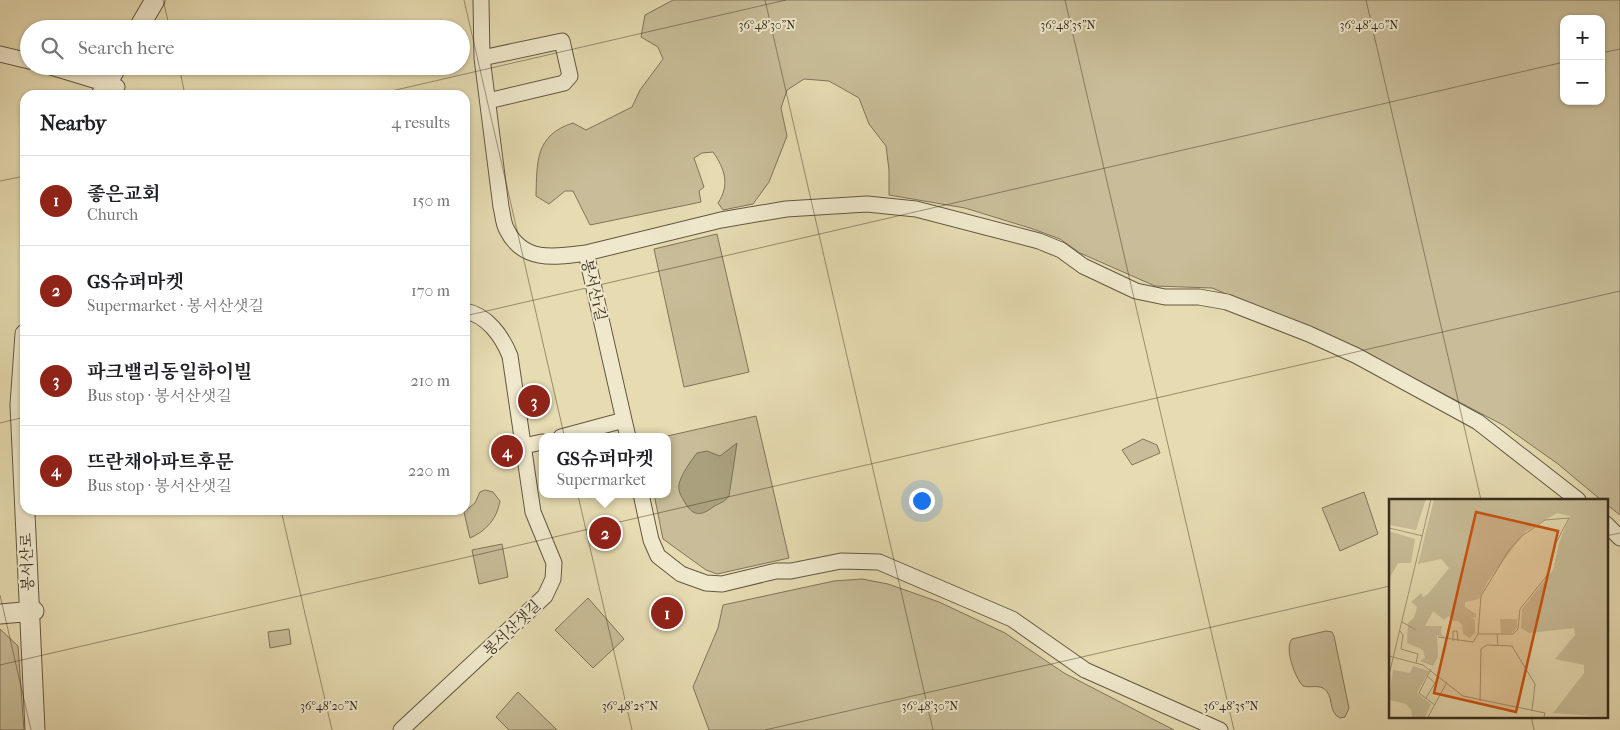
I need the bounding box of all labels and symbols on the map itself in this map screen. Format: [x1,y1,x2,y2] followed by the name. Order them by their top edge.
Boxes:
[739,18,795,32] text: 36°48'30"N
[1040,18,1096,32] text: 36°48'35"N
[1340,18,1398,32] text: 36°48'40"N
[578,257,610,323] street label: 봉서산1길
[518,382,550,420] pin: 3
[491,432,523,470] pin: 4
[909,488,935,514] your location
[1389,499,1608,718] inset map
[589,514,621,552] pin: 2
[17,532,37,591] street label: 봉서산로
[651,594,683,632] pin: 1
[480,596,544,660] street label: 봉서산샛길
[300,699,358,713] text: 36°48'20"N
[602,699,658,713] text: 36°48'25"N
[902,699,958,713] text: 36°48'30"N
[1203,699,1259,713] text: 36°48'35"N

